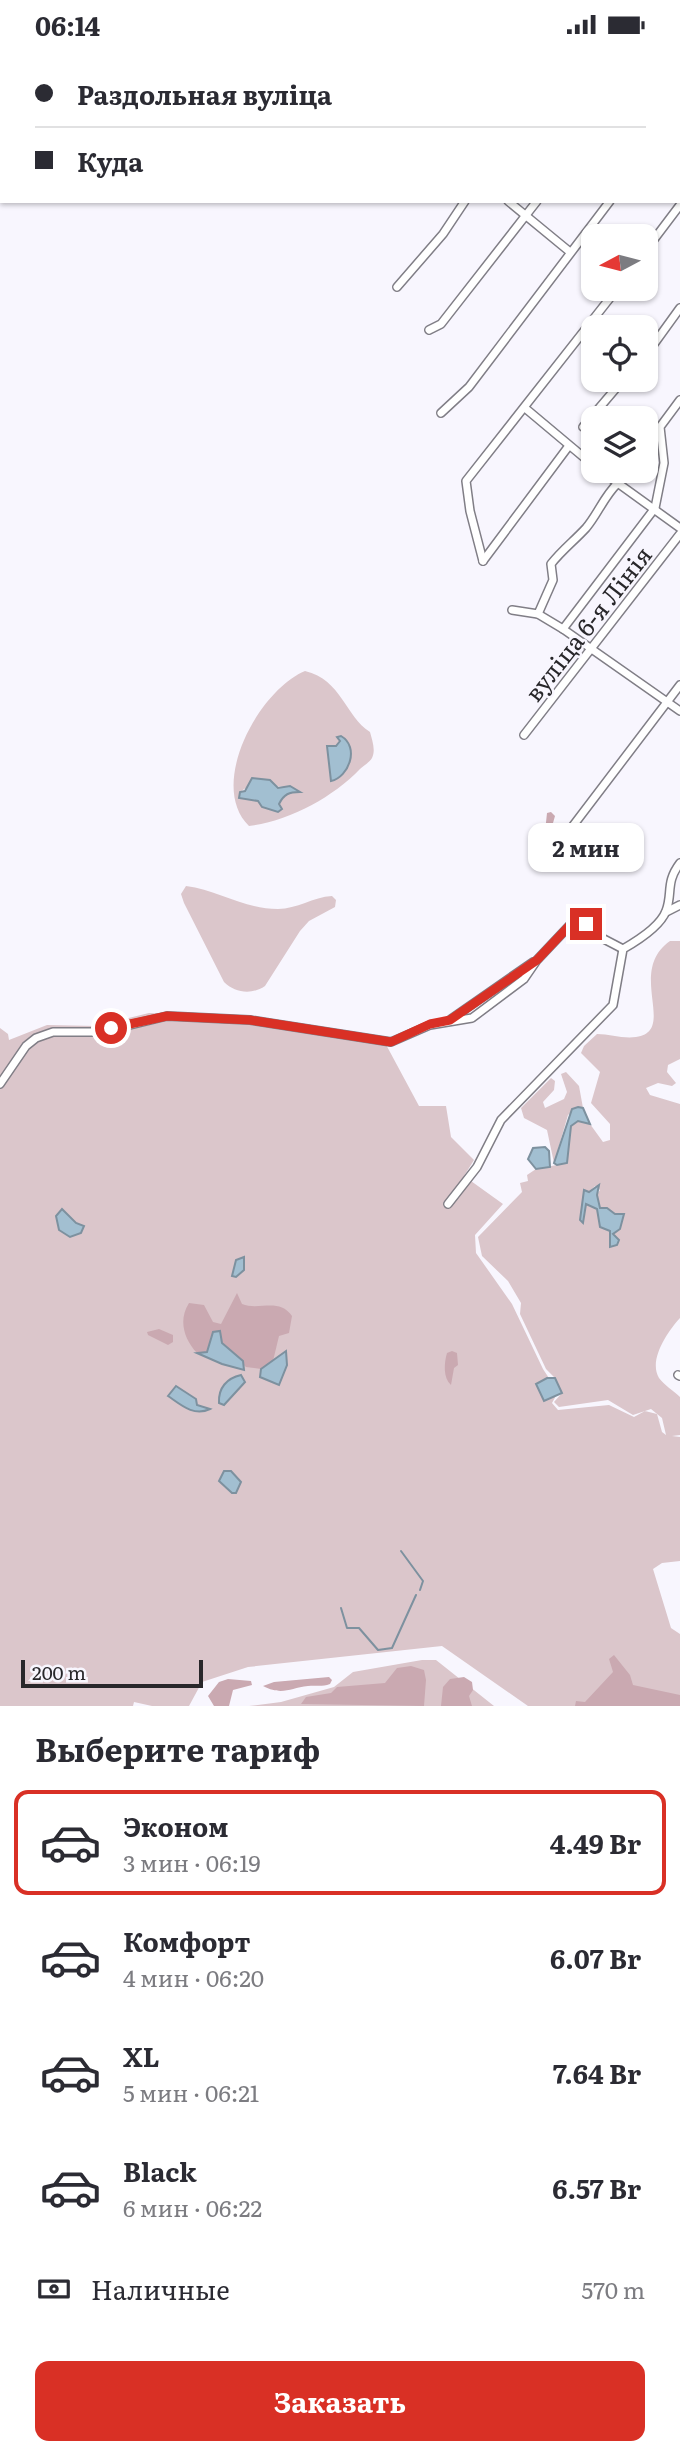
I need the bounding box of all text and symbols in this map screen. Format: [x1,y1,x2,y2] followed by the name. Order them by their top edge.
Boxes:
[35,5,100,44] text: 06:14
[77,74,332,113] text: Раздольная вуліца
[77,141,143,180] text: Куда
[581,224,658,301] north arrow
[581,224,658,483] map controls
[581,315,658,392] button: locate
[581,406,658,483] button: layers
[515,538,659,708] street label: вуліца 6-я Лінія
[528,823,644,871] callout: 2 мин
[552,830,620,864] text: 2 мин
[570,908,602,940] route end
[95,1012,127,1044] route start
[21,1657,203,1689] scale bar
[32,1658,86,1686] text: 200 m
[35,1724,320,1772] text: Выберите тариф
[123,1806,228,1845] text: Эконом
[39,1811,102,1874] icon: car
[550,1823,641,1862] text: 4.49 Br
[123,1845,261,1879] text: 3 мин · 06:19
[123,1921,250,1960] text: Комфорт
[39,1926,102,1989] icon: car
[550,1938,641,1977] text: 6.07 Br
[123,1960,264,1994] text: 4 мин · 06:20
[123,2036,160,2075] text: XL
[39,2041,102,2104] icon: car
[553,2053,641,2092] text: 7.64 Br
[123,2075,259,2109] text: 5 мин · 06:21
[123,2151,197,2190] text: Black
[39,2156,102,2219] icon: car
[552,2168,641,2207] text: 6.57 Br
[123,2190,262,2224] text: 6 мин · 06:22
[91,2269,230,2308] text: Наличные
[35,2270,73,2308] icon: cash
[582,2272,645,2306] text: 570 m
[35,2361,645,2441] button: Заказать

